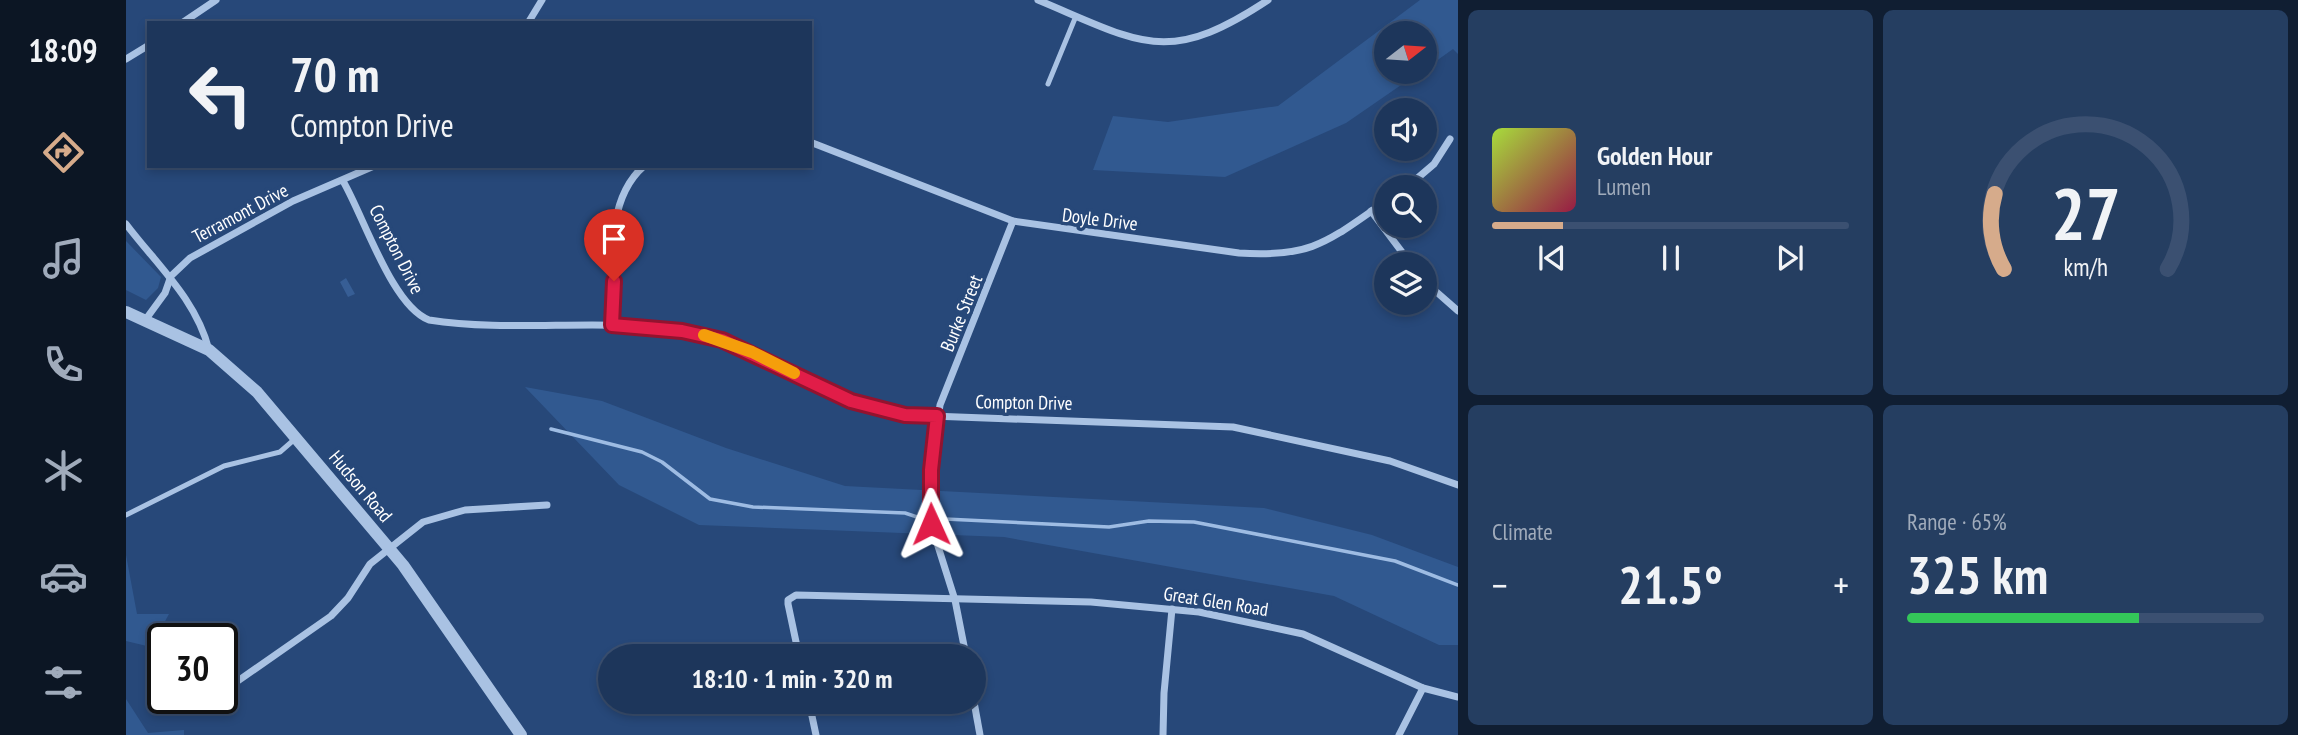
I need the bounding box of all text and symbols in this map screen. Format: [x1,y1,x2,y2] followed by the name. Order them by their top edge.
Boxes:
[1374,21,1437,84] north arrow
[1374,21,1437,315] map controls
[28,29,98,71] text: 18:09
[290,42,379,106] text: 70 m
[175,49,266,140] icon: left
[1374,98,1437,161] button: sound
[290,104,454,146] text: Compton Drive
[39,128,88,177] icon: directions
[1597,139,1712,172] text: Golden Hour
[2051,165,2120,259] text: 27
[1597,172,1651,201] text: Lumen
[1374,175,1437,238] button: search
[188,178,292,248] street label: Terramont Drive
[364,200,430,298] street label: Compton Drive
[1061,202,1139,236] street label: Doyle Drive
[584,209,644,281] pin
[595,220,633,258] icon: arrive
[39,234,88,283] icon: music
[1533,239,1571,277] icon: previous
[1652,239,1690,277] icon: pause
[1771,239,1809,277] icon: next
[2063,251,2108,283] text: km/h
[1374,252,1437,315] button: layers
[935,270,988,355] street label: Burke Street
[39,340,88,389] icon: phone
[975,389,1073,415] street label: Compton Drive
[324,445,398,527] street label: Hudson Road
[39,446,88,495] icon: climate
[894,487,968,561] position arrow
[1907,507,2007,536] text: Range · 65%
[1492,517,1553,546] text: Climate
[1907,541,2048,608] text: 325 km
[1618,551,1723,618] text: 21.5°
[39,552,88,601] icon: car
[1492,560,1508,609] text: −
[1833,560,1849,609] text: +
[1162,581,1270,621] street label: Great Glen Road
[147,623,238,714] speed limit sign: 30
[39,658,88,707] icon: filters
[692,662,892,695] text: 18:10 · 1 min · 320 m

